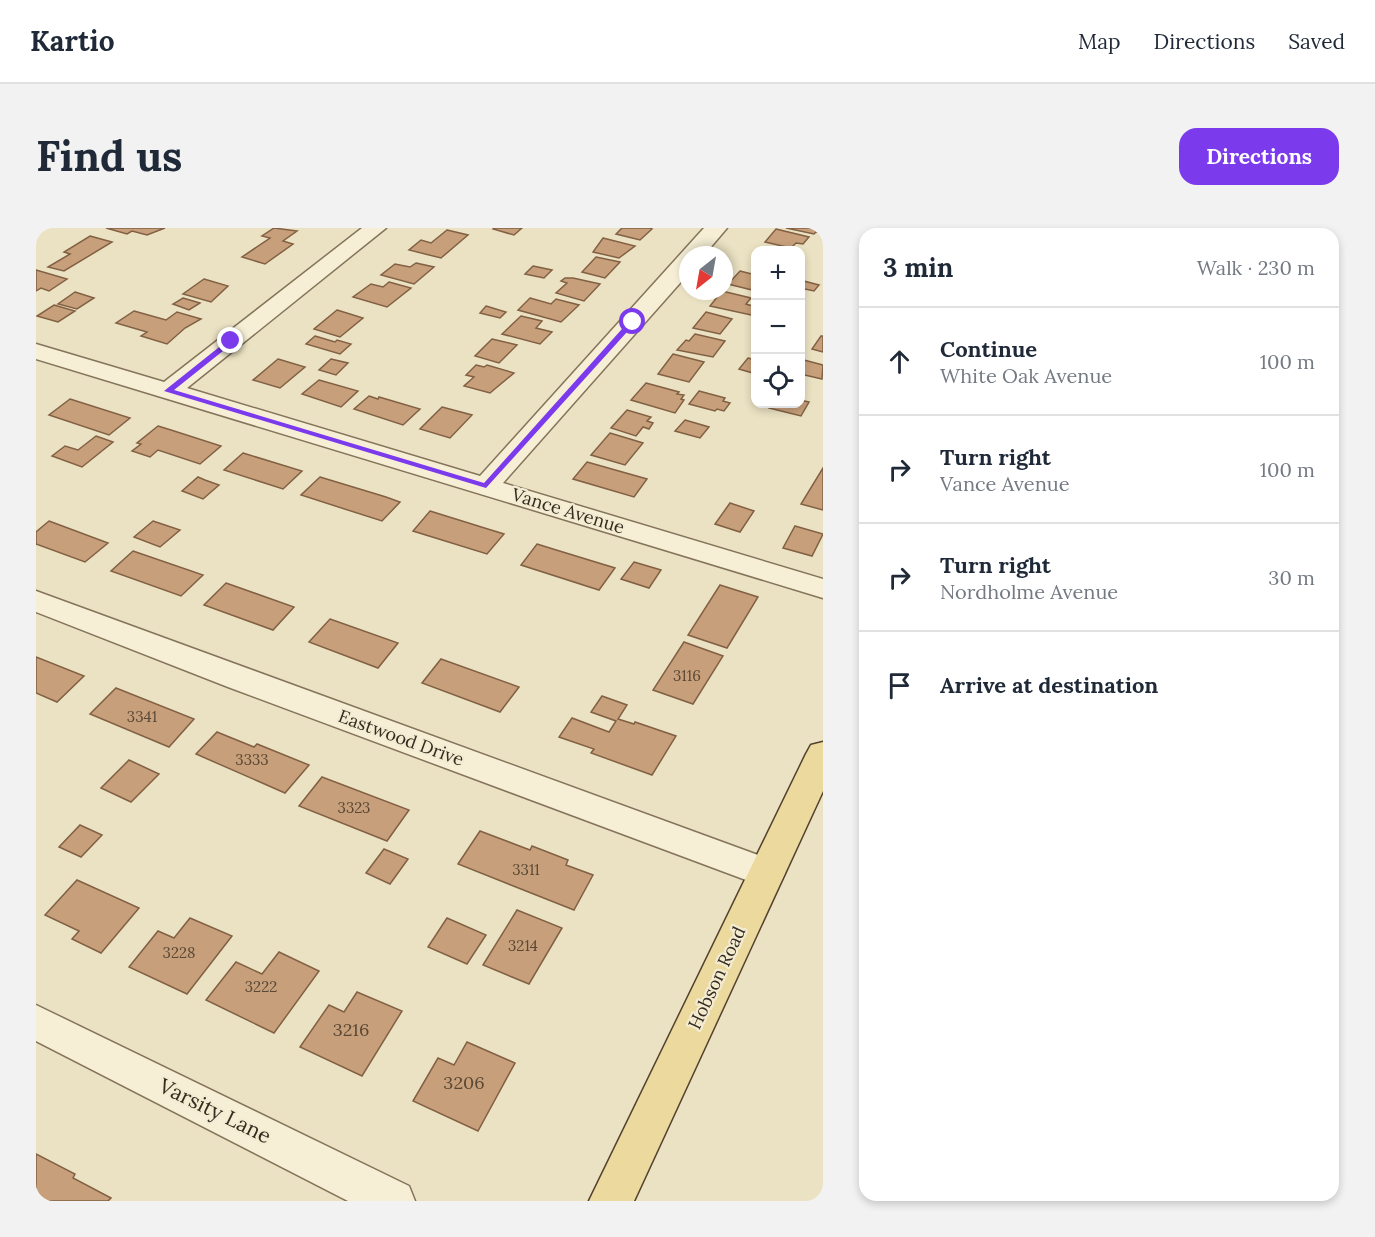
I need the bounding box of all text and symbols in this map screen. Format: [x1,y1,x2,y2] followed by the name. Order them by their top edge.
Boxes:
[30,23,114,59] text: Kartio
[1078,28,1121,55] text: Map
[1154,28,1255,55] text: Directions
[1288,28,1345,55] text: Saved
[1179,128,1339,185] button: Directions
[36,129,182,183] text: Find us
[679,246,733,300] north arrow
[751,246,805,408] map controls
[751,246,805,300] button: +
[883,251,953,284] text: 3 min
[1197,255,1315,280] text: Walk · 230 m
[751,300,805,354] button: −
[619,308,645,334] route start
[217,327,243,353] route end
[940,335,1037,363] text: Continue
[883,345,916,378] icon: ahead
[1260,349,1315,374] text: 100 m
[751,354,805,408] button: locate
[940,363,1112,388] text: White Oak Avenue
[940,443,1051,471] text: Turn right
[883,453,916,486] icon: right
[1260,457,1315,482] text: 100 m
[940,471,1070,496] text: Vance Avenue
[508,482,627,539] street label: Vance Avenue
[940,551,1051,579] text: Turn right
[883,561,916,594] icon: right
[1268,565,1315,590] text: 30 m
[940,579,1118,604] text: Nordholme Avenue
[673,666,701,685] house number: 3116
[883,669,916,702] icon: arrive
[940,671,1158,699] text: Arrive at destination
[335,704,467,771] street label: Eastwood Drive
[127,707,157,726] house number: 3341
[235,750,269,769] house number: 3333
[338,798,370,817] house number: 3323
[512,860,540,879] house number: 3311
[683,922,751,1033] street label: Hobson Road
[508,936,538,955] house number: 3214
[163,943,195,962] house number: 3228
[245,977,277,996] house number: 3222
[333,1018,369,1041] house number: 3216
[154,1071,276,1149] street label: Varsity Lane
[443,1071,485,1094] house number: 3206

